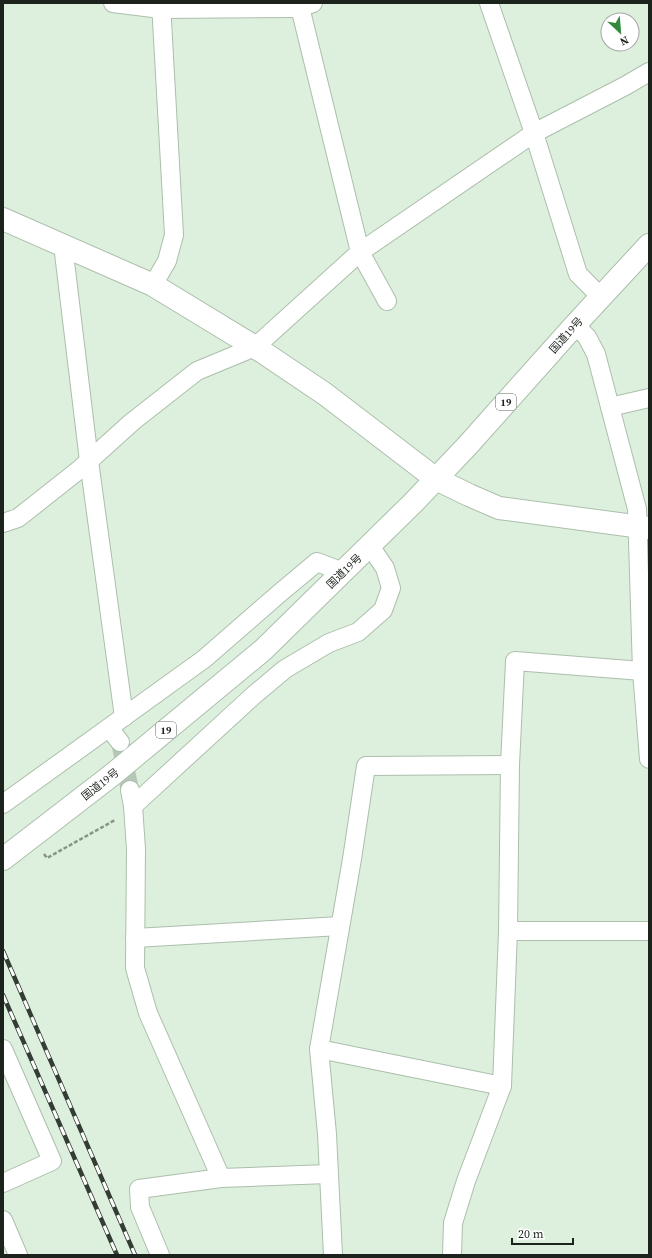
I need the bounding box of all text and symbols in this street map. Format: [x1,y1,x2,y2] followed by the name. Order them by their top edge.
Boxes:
[600,12,640,52] north arrow
[617,32,631,49] text: N
[546,314,587,357] street label: 国道19号
[496,394,516,410] road number: 19
[323,551,365,592] street label: 国道19号
[156,722,176,738] road number: 19
[78,765,122,804] street label: 国道19号
[512,1220,573,1246] scale bar
[518,1226,544,1242] text: 20 m

